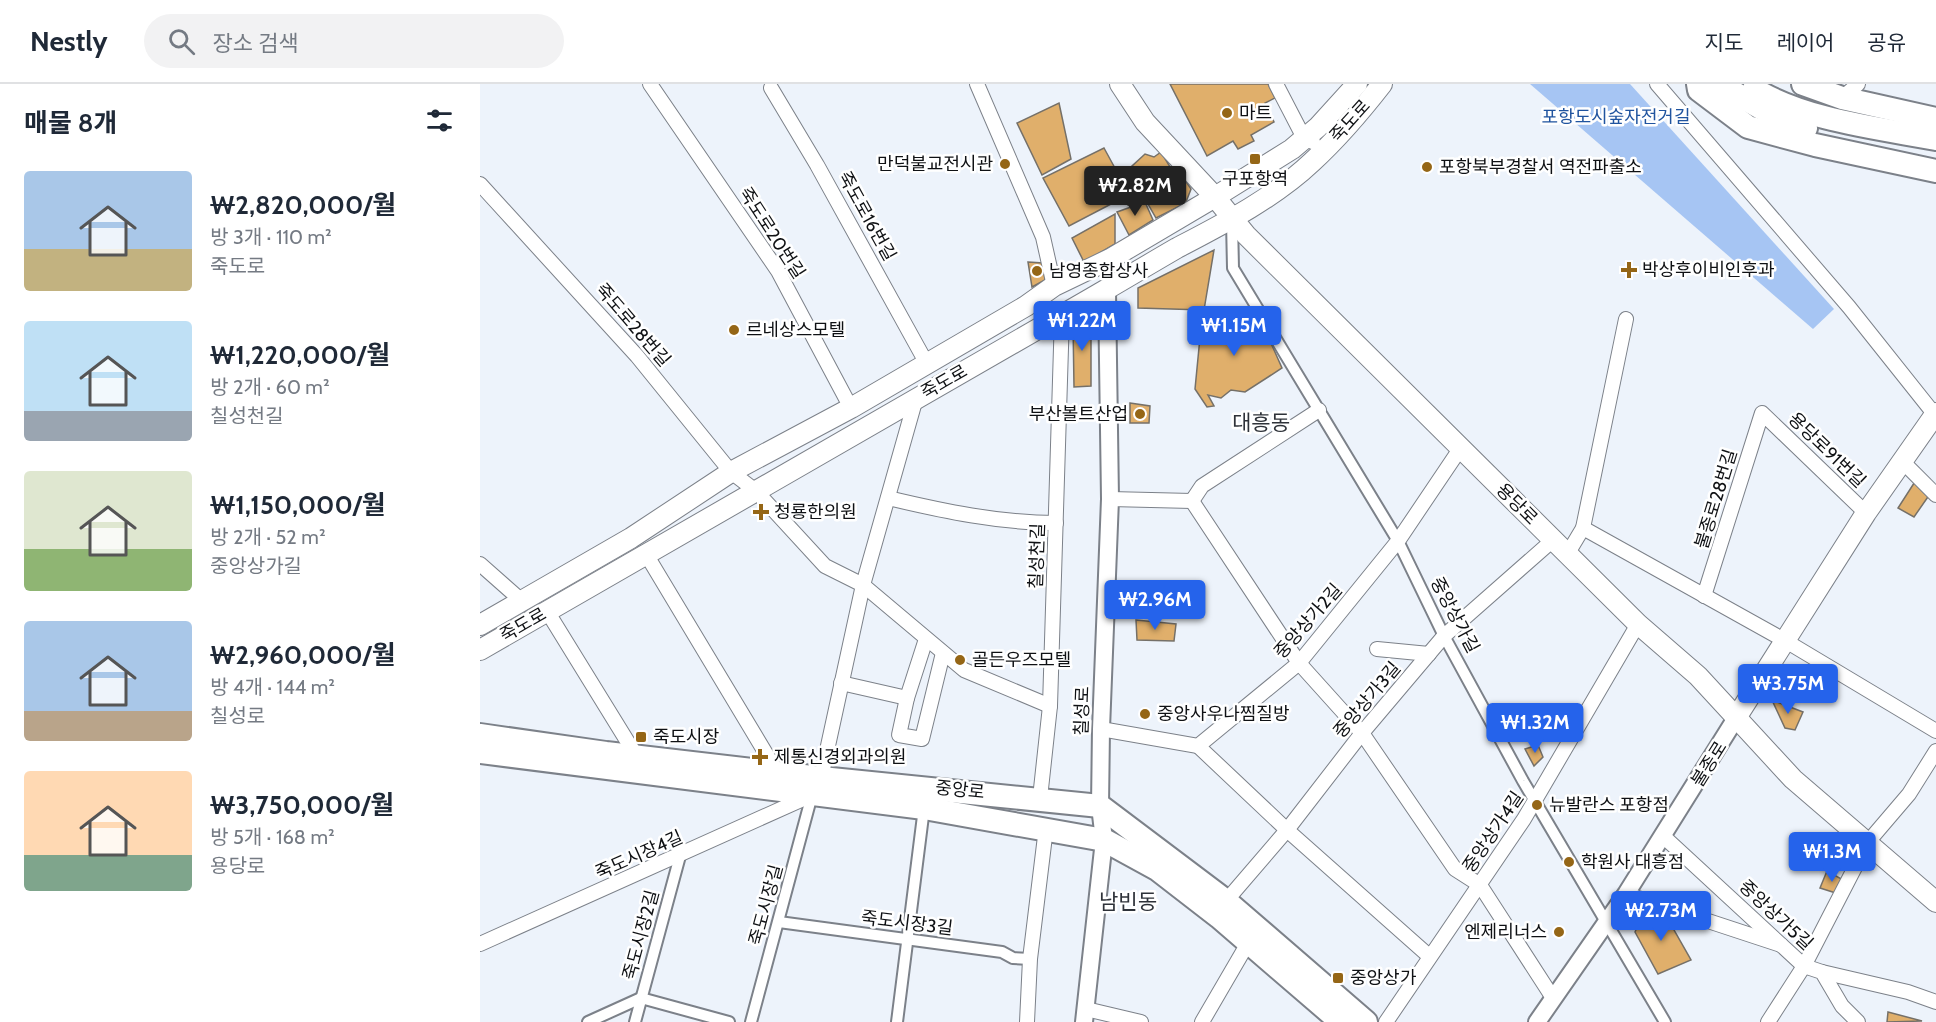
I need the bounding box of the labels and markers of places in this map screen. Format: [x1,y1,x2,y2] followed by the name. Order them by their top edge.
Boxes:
[1239,102,1272,124] place label: 마트
[1220,106,1234,120] marker: 마트
[1248,152,1262,166] marker: 구포항역
[877,153,993,175] place label: 만덕불교전시관
[1439,156,1642,178] place label: 포항북부경찰서 역전파출소
[998,157,1012,171] marker: 만덕불교전시관
[1420,160,1434,174] marker: 포항북부경찰서 역전파출소
[1086,166,1184,217] pin: ₩2.82M
[1222,168,1288,190] place label: 구포항역
[1642,259,1775,281] place label: 박상후이비인후과
[1049,260,1149,282] place label: 남영종합상사
[1620,261,1638,279] marker: 박상후이비인후과
[1030,264,1044,278] marker: 남영종합상사
[1033,301,1131,352] pin: ₩1.22M
[1185,306,1283,357] pin: ₩1.15M
[746,319,845,341] place label: 르네상스모텔
[727,323,741,337] marker: 르네상스모텔
[1029,403,1128,425] place label: 부산볼트산업
[1133,407,1147,421] marker: 부산볼트산업
[774,501,857,523] place label: 청룡한의원
[752,503,770,521] marker: 청룡한의원
[1106,580,1204,631] pin: ₩2.96M
[972,649,1071,671] place label: 골든우즈모텔
[953,653,967,667] marker: 골든우즈모텔
[1739,664,1837,715] pin: ₩3.75M
[1157,703,1289,725] place label: 중앙사우나찜질방
[1486,703,1584,754] pin: ₩1.32M
[1138,707,1152,721] marker: 중앙사우나찜질방
[653,726,719,748] place label: 죽도시장
[634,730,648,744] marker: 죽도시장
[774,746,906,768] place label: 제통신경외과의원
[751,748,769,766] marker: 제통신경외과의원
[1549,794,1669,816] place label: 뉴발란스 포항점
[1530,798,1544,812] marker: 뉴발란스 포항점
[1790,832,1874,883] pin: ₩1.3M
[1581,851,1684,873] place label: 학원사 대흥점
[1562,855,1576,869] marker: 학원사 대흥점
[1612,891,1710,942] pin: ₩2.73M
[1464,921,1547,943] place label: 엔제리너스
[1552,925,1566,939] marker: 엔제리너스
[1350,967,1417,989] place label: 중앙상가
[1331,971,1345,985] marker: 중앙상가

